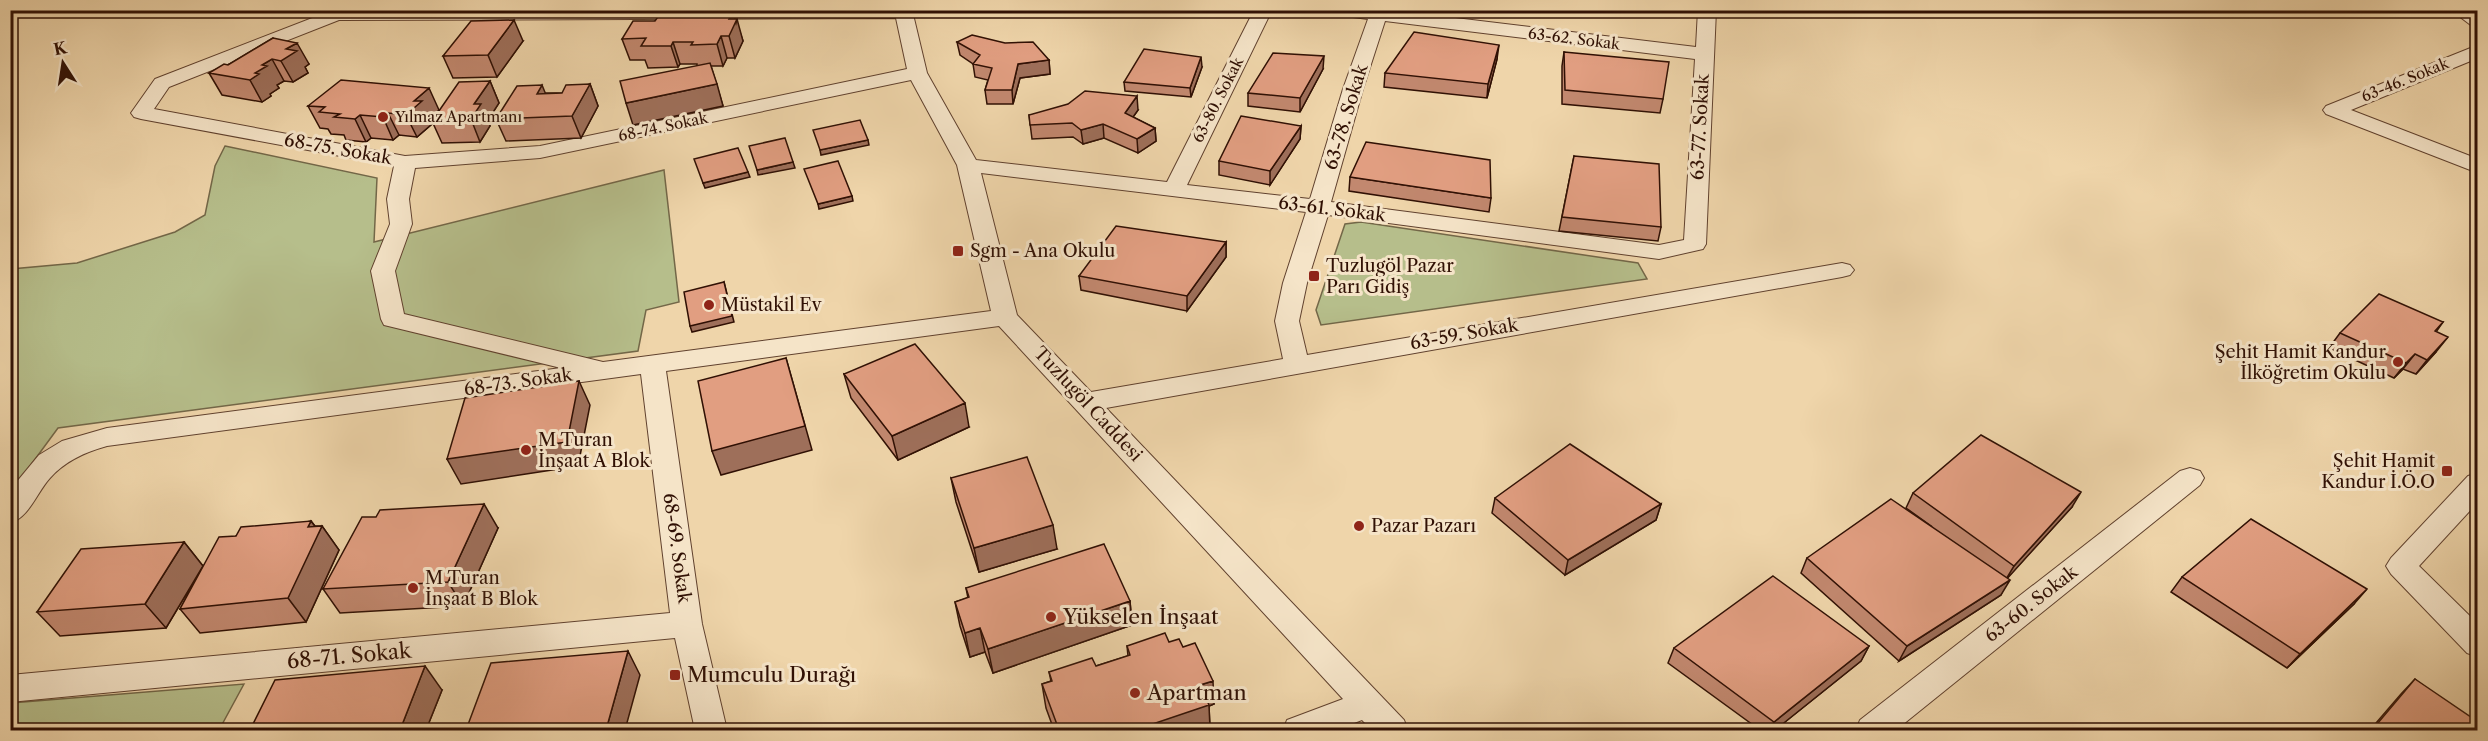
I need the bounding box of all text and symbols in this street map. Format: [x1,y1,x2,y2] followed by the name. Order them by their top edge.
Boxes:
[1527,23,1622,54] street label: 63-62. Sokak
[33,33,93,93] north arrow
[52,37,69,59] text: K
[1188,53,1248,146] street label: 63-80. Sokak
[2358,53,2452,106] street label: 63-46. Sokak
[1320,60,1373,172] street label: 63-78. Sokak
[1686,72,1714,181] street label: 63-77. Sokak
[394,107,523,126] place label: Yılmaz Apartmanı
[616,107,711,145] street label: 68-74. Sokak
[376,110,390,124] marker: Yılmaz Apartmanı
[282,129,395,170] street label: 68-75. Sokak
[1277,191,1389,227] street label: 63-61. Sokak
[970,240,1115,262] place label: Sgm - Ana Okulu
[951,244,965,258] marker: Sgm - Ana Okulu
[1326,255,1454,298] place label: Tuzlugöl Pazar Parı Gidiş
[1307,269,1321,283] marker: Tuzlugöl Pazar Parı Gidiş
[721,294,822,316] place label: Müstakil Ev
[702,298,716,312] marker: Müstakil Ev
[1408,313,1521,354] street label: 63-59. Sokak
[2215,341,2386,384] place label: Şehit Hamit Kandur İlköğretim Okulu
[1029,342,1147,466] street label: Tuzlugöl Caddesi
[2391,355,2405,369] marker: Şehit Hamit Kandur İlköğretim Okulu
[462,363,575,400] street label: 68-73. Sokak
[538,429,652,472] place label: M Turan İnşaat A Blok
[519,443,533,457] marker: M Turan İnşaat A Blok
[2321,450,2436,493] place label: Şehit Hamit Kandur İ.Ö.O
[2440,464,2454,478] marker: Şehit Hamit Kandur İ.Ö.O
[658,492,696,606] street label: 68-69. Sokak
[1371,515,1476,537] place label: Pazar Pazarı
[1352,519,1366,533] marker: Pazar Pazarı
[1980,560,2083,647] street label: 63-60. Sokak
[425,567,539,610] place label: M Turan İnşaat B Blok
[406,581,420,595] marker: M Turan İnşaat B Blok
[1062,604,1219,629] place label: Yükselen İnşaat
[1044,610,1058,624] marker: Yükselen İnşaat
[286,638,413,673] street label: 68-71. Sokak
[687,662,856,687] place label: Mumculu Durağı
[668,668,682,682] marker: Mumculu Durağı
[1146,680,1247,705] place label: Apartman
[1128,686,1142,700] marker: Apartman

